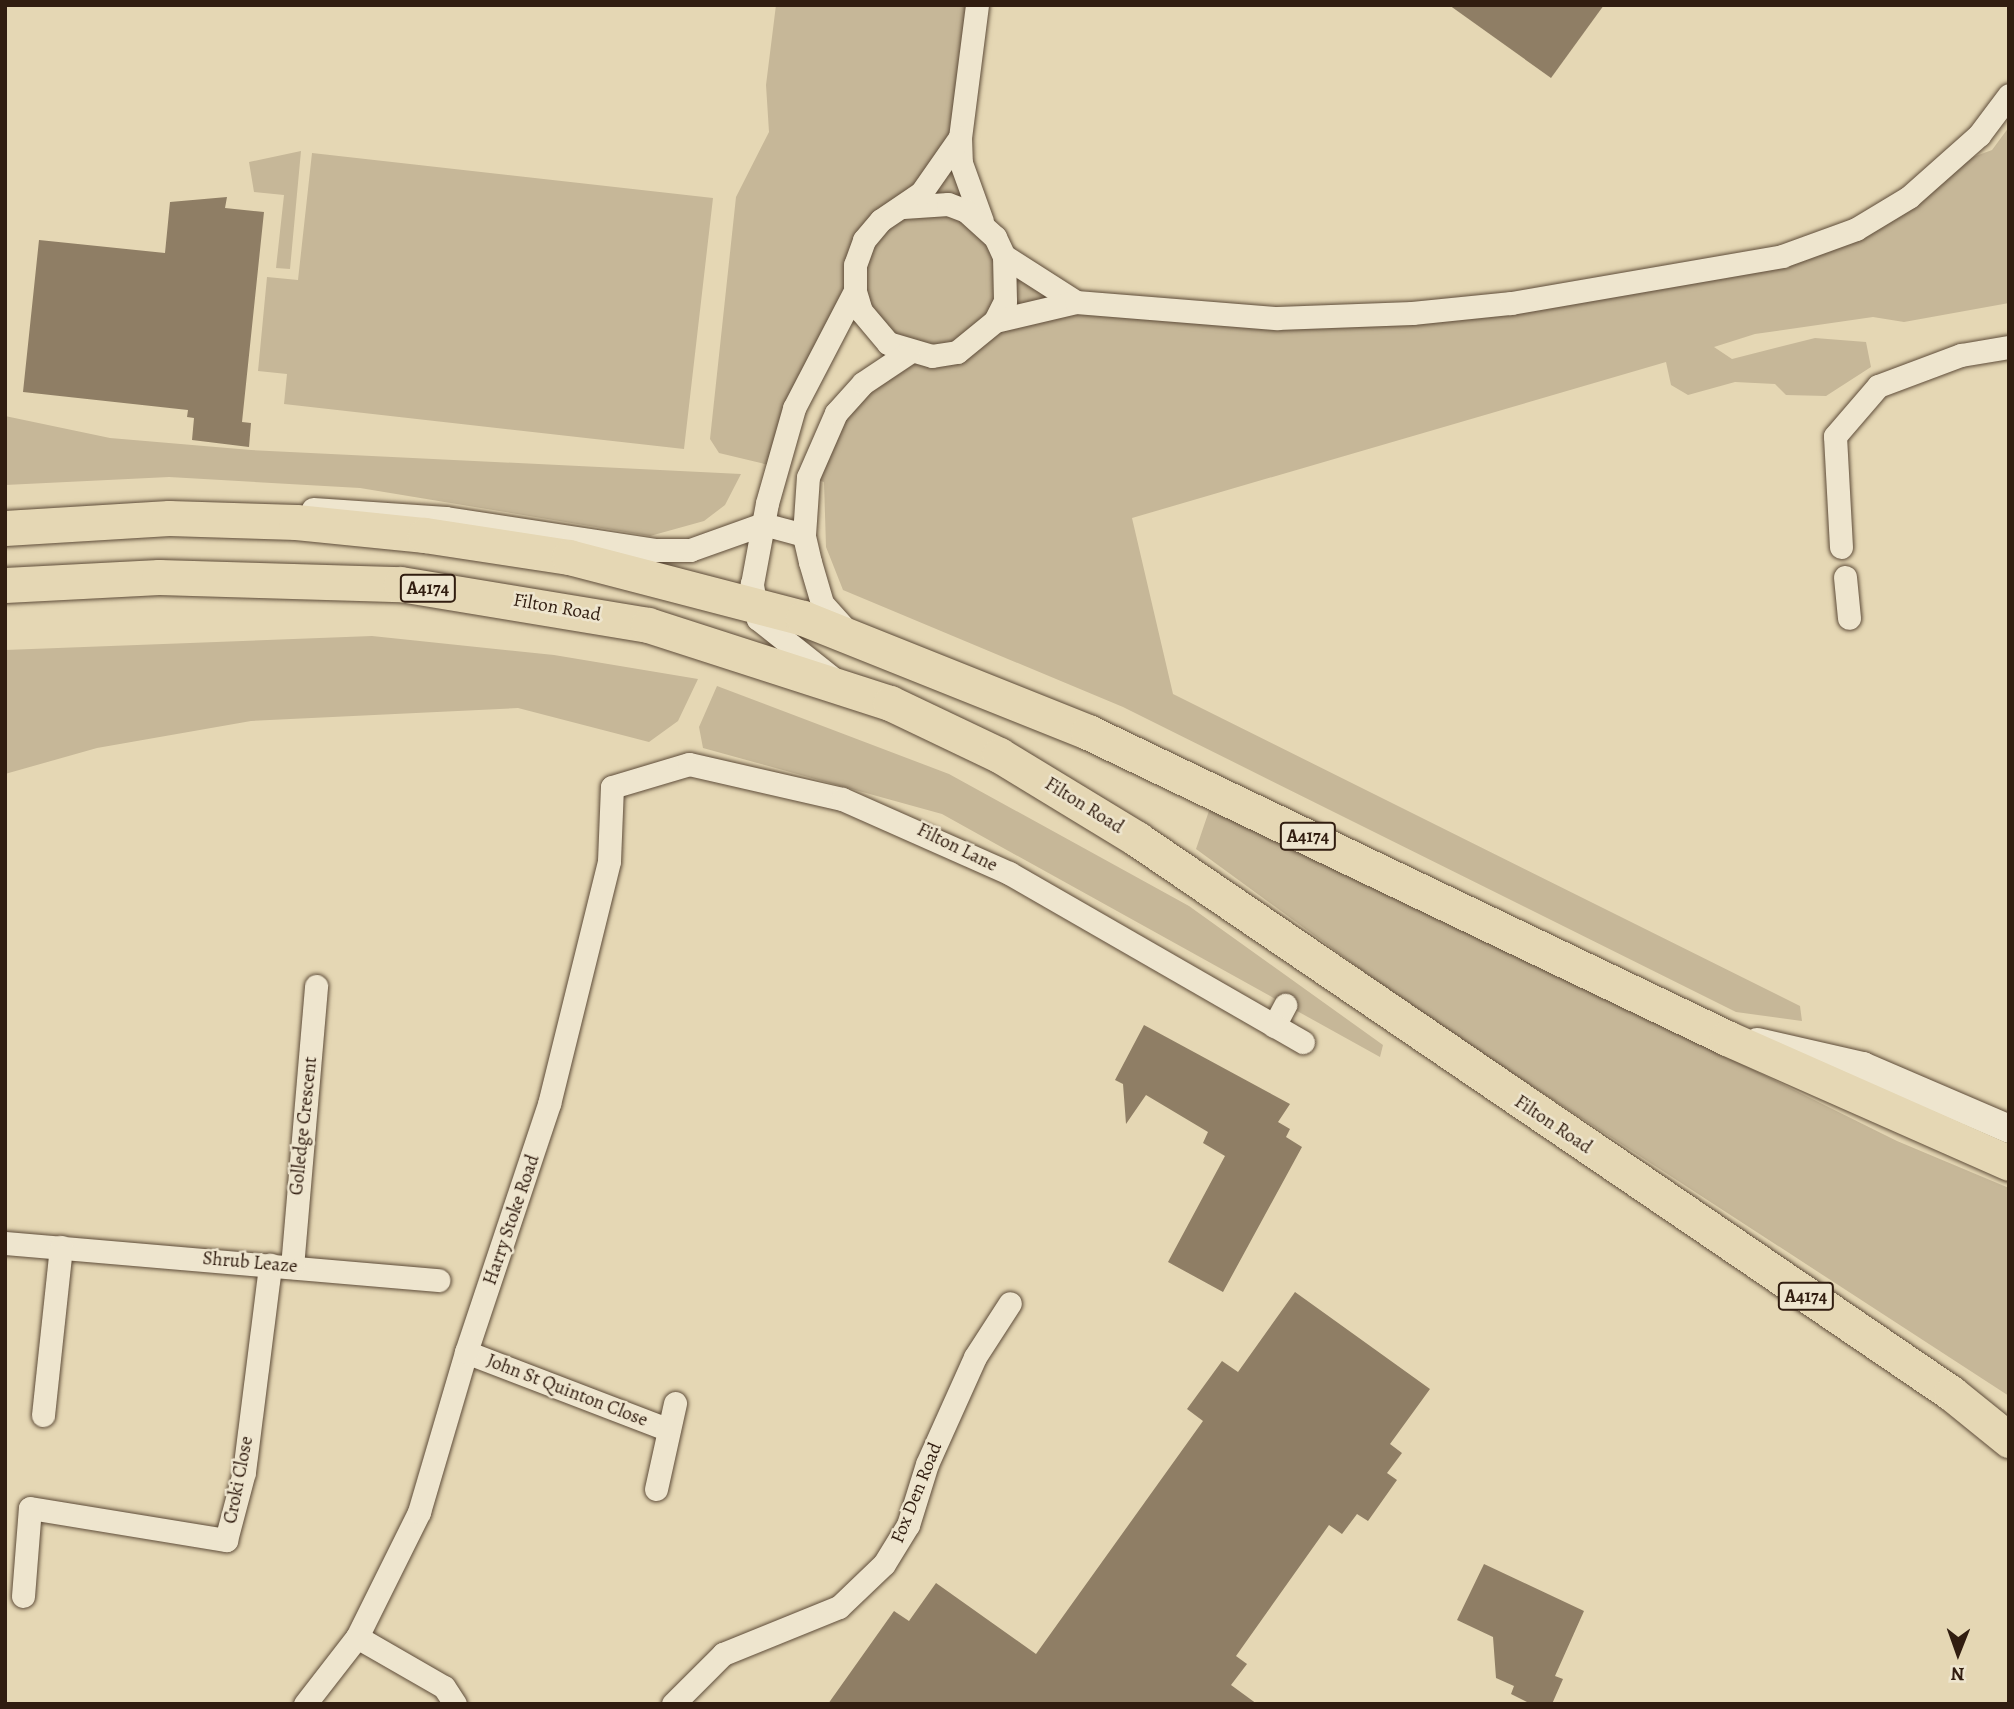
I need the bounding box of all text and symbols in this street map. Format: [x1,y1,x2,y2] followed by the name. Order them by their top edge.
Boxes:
[398,574,458,602] road number: A4174
[511,589,603,627] street label: Filton Road
[1040,773,1128,839] street label: Filton Road
[913,819,1001,877] street label: Filton Lane
[1278,822,1338,850] road number: A4174
[285,1056,323,1196] street label: Golledge Crescent
[1510,1091,1596,1159] street label: Filton Road
[479,1152,545,1288] street label: Harry Stoke Road
[202,1247,298,1279] street label: Shrub Leaze
[1776,1282,1836,1310] road number: A4174
[483,1350,651,1432] street label: John St Quinton Close
[219,1434,259,1526] street label: Croki Close
[887,1439,947,1547] street label: Fox Den Road
[1923,1618,1993,1688] north arrow
[1950,1661,1965,1687] text: N

